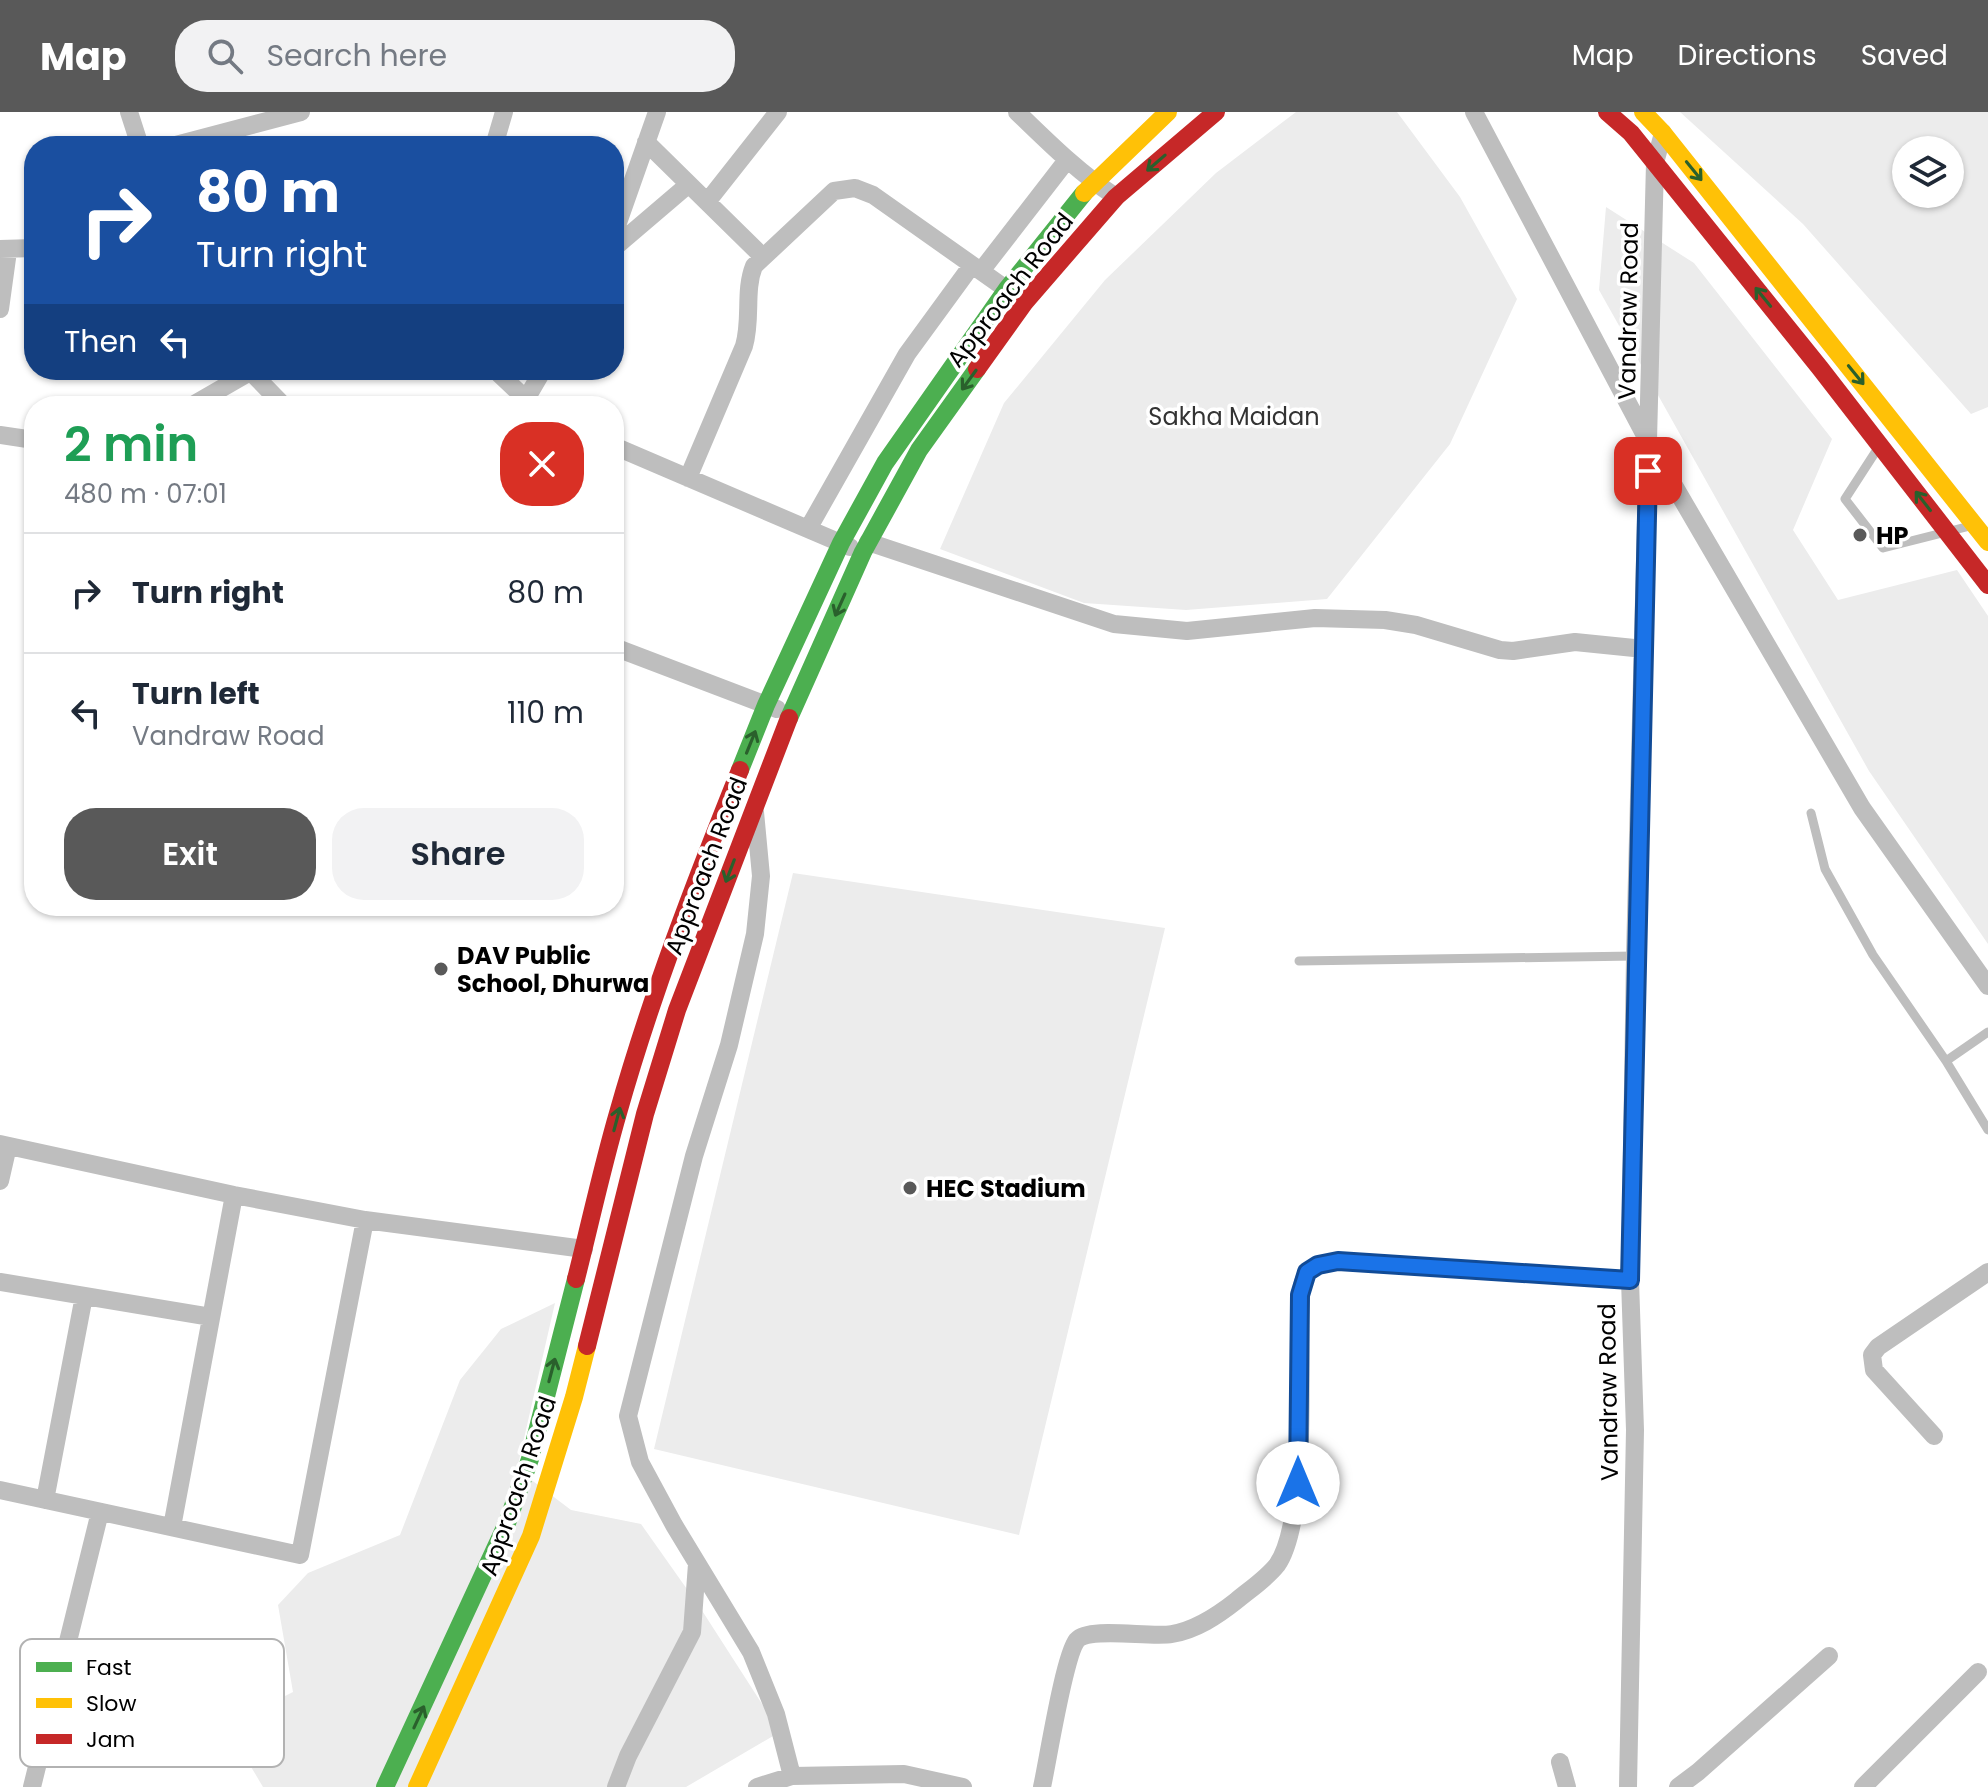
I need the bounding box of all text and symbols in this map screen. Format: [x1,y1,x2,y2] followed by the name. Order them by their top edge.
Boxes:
[175,20,735,92] search box
[40,30,127,83] text: Map
[203,34,247,78] icon: search
[267,34,447,77] text: Search here
[1572,36,1634,75] text: Map
[1678,36,1817,75] text: Directions
[1861,36,1948,75] text: Saved
[1892,136,1964,208] map controls
[1892,136,1964,208] button: layers
[196,153,340,232] text: 80 m
[1147,154,1167,172] one-way arrow
[1685,160,1702,181] one-way arrow
[64,168,168,272] icon: right
[939,206,1081,374] street label: Approach Road
[1610,222,1646,400] street label: Vandraw Road
[196,229,367,280] text: Turn right
[1754,287,1771,308] one-way arrow
[64,320,137,363] text: Then
[153,320,197,364] icon: left
[1847,364,1864,385] one-way arrow
[961,369,978,390] one-way arrow
[1148,400,1320,433] park label: Sakha Maidan
[64,411,198,478] text: 2 min
[500,422,584,506] button: close
[1614,437,1682,505] pin
[1626,449,1670,493] icon: arrive
[64,476,227,512] text: 480 m · 07:01
[1915,491,1932,512] one-way arrow
[1876,519,1909,552] place label: HP
[1851,526,1869,544] marker: HP
[64,571,108,615] icon: right
[132,571,284,614] text: Turn right
[507,571,584,614] text: 80 m
[831,592,846,617] one-way arrow
[132,672,260,715] text: Turn left
[64,691,108,735] icon: left
[507,691,584,734] text: 110 m
[132,718,325,754] text: Vandraw Road
[745,730,760,755] one-way arrow
[657,772,755,960] street label: Approach Road
[64,808,316,900] button: Exit
[332,808,584,900] button: Share
[722,858,736,883] one-way arrow
[457,939,649,1000] place label: DAV Public School, Dhurwa
[432,960,450,978] marker: DAV Public School, Dhurwa
[610,1106,625,1132] one-way arrow
[926,1172,1086,1205] place label: HEC Stadium
[901,1179,919,1197] marker: HEC Stadium
[1590,1303,1626,1481] street label: Vandraw Road
[546,1358,561,1384] one-way arrow
[472,1392,564,1580] street label: Approach Road
[1256,1441,1340,1525] position arrow
[20,1639,284,1767] legend
[86,1652,131,1683] text: Fast
[86,1688,136,1719] text: Slow
[412,1705,427,1729] one-way arrow
[86,1724,135,1755] text: Jam

